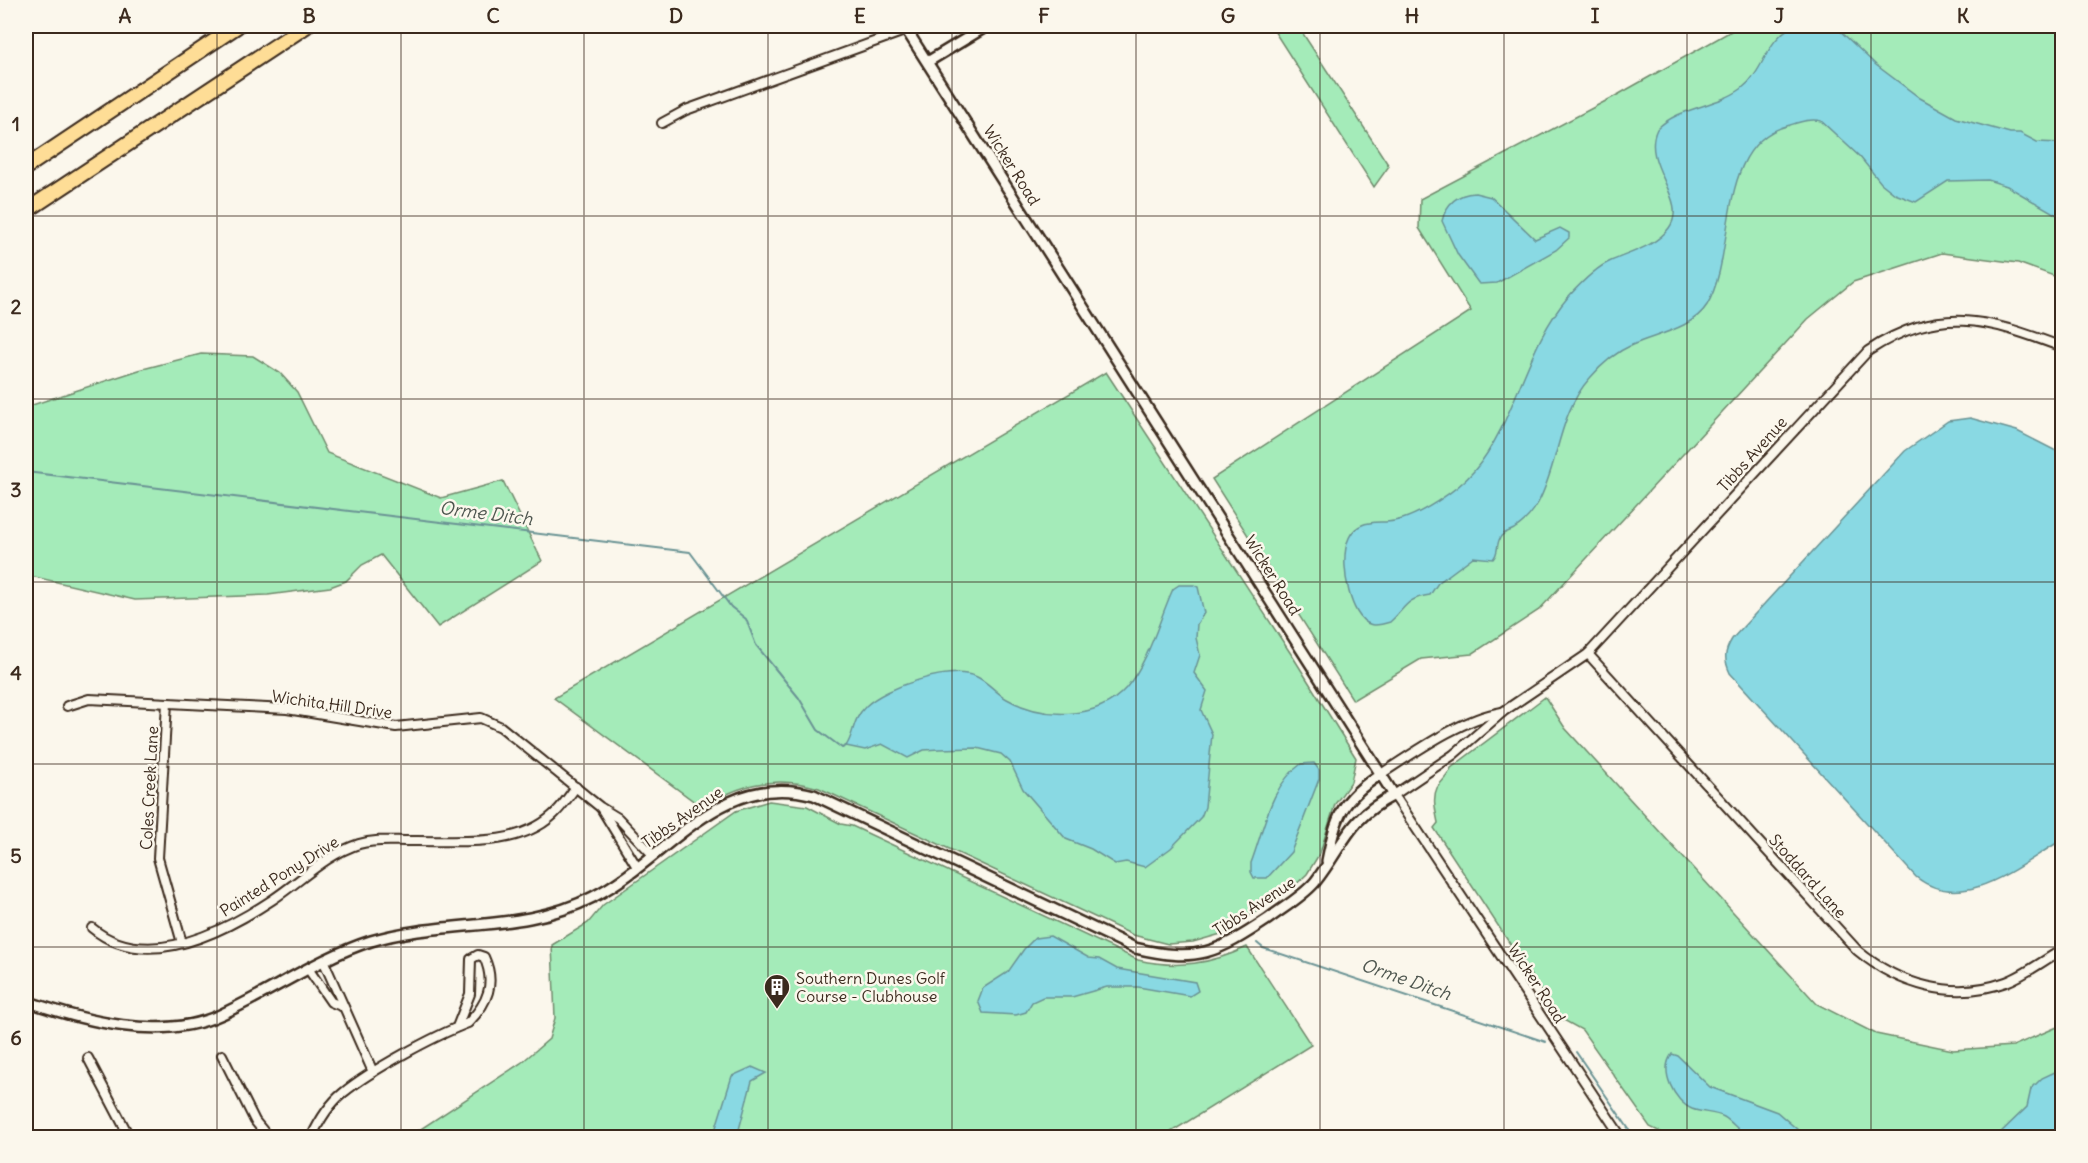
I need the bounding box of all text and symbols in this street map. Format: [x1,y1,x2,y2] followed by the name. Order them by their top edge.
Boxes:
[119,3,132,28] text: A
[302,3,316,28] text: B
[486,3,500,28] text: C
[669,3,683,28] text: D
[854,3,866,28] text: E
[1038,3,1050,28] text: F
[1221,3,1235,28] text: G
[1405,3,1419,28] text: H
[1591,3,1600,28] text: I
[1774,3,1785,28] text: J
[1957,3,1970,28] text: K
[12,111,20,136] text: 1
[979,121,1045,209] street label: Wicker Road
[11,294,22,319] text: 2
[1713,412,1791,496] street label: Tibbs Avenue
[10,477,22,502] text: 3
[438,496,534,530] water label: Orme Ditch
[1240,531,1306,619] street label: Wicker Road
[10,660,22,685] text: 4
[271,686,393,722] street label: Wichita Hill Drive
[136,726,162,850] street label: Coles Creek Lane
[638,782,726,852] street label: Tibbs Avenue
[1765,830,1851,922] street label: Stoddard Lane
[216,831,342,921] street label: Painted Pony Drive
[10,843,22,868] text: 5
[1209,872,1299,940] street label: Tibbs Avenue
[1504,939,1570,1027] street label: Wicker Road
[1358,953,1455,1005] water label: Orme Ditch
[796,968,946,1006] place label: Southern Dunes Golf Course - Clubhouse
[762,972,792,1010] building icon: Southern Dunes Golf Course - Clubhouse
[10,1025,22,1050] text: 6

